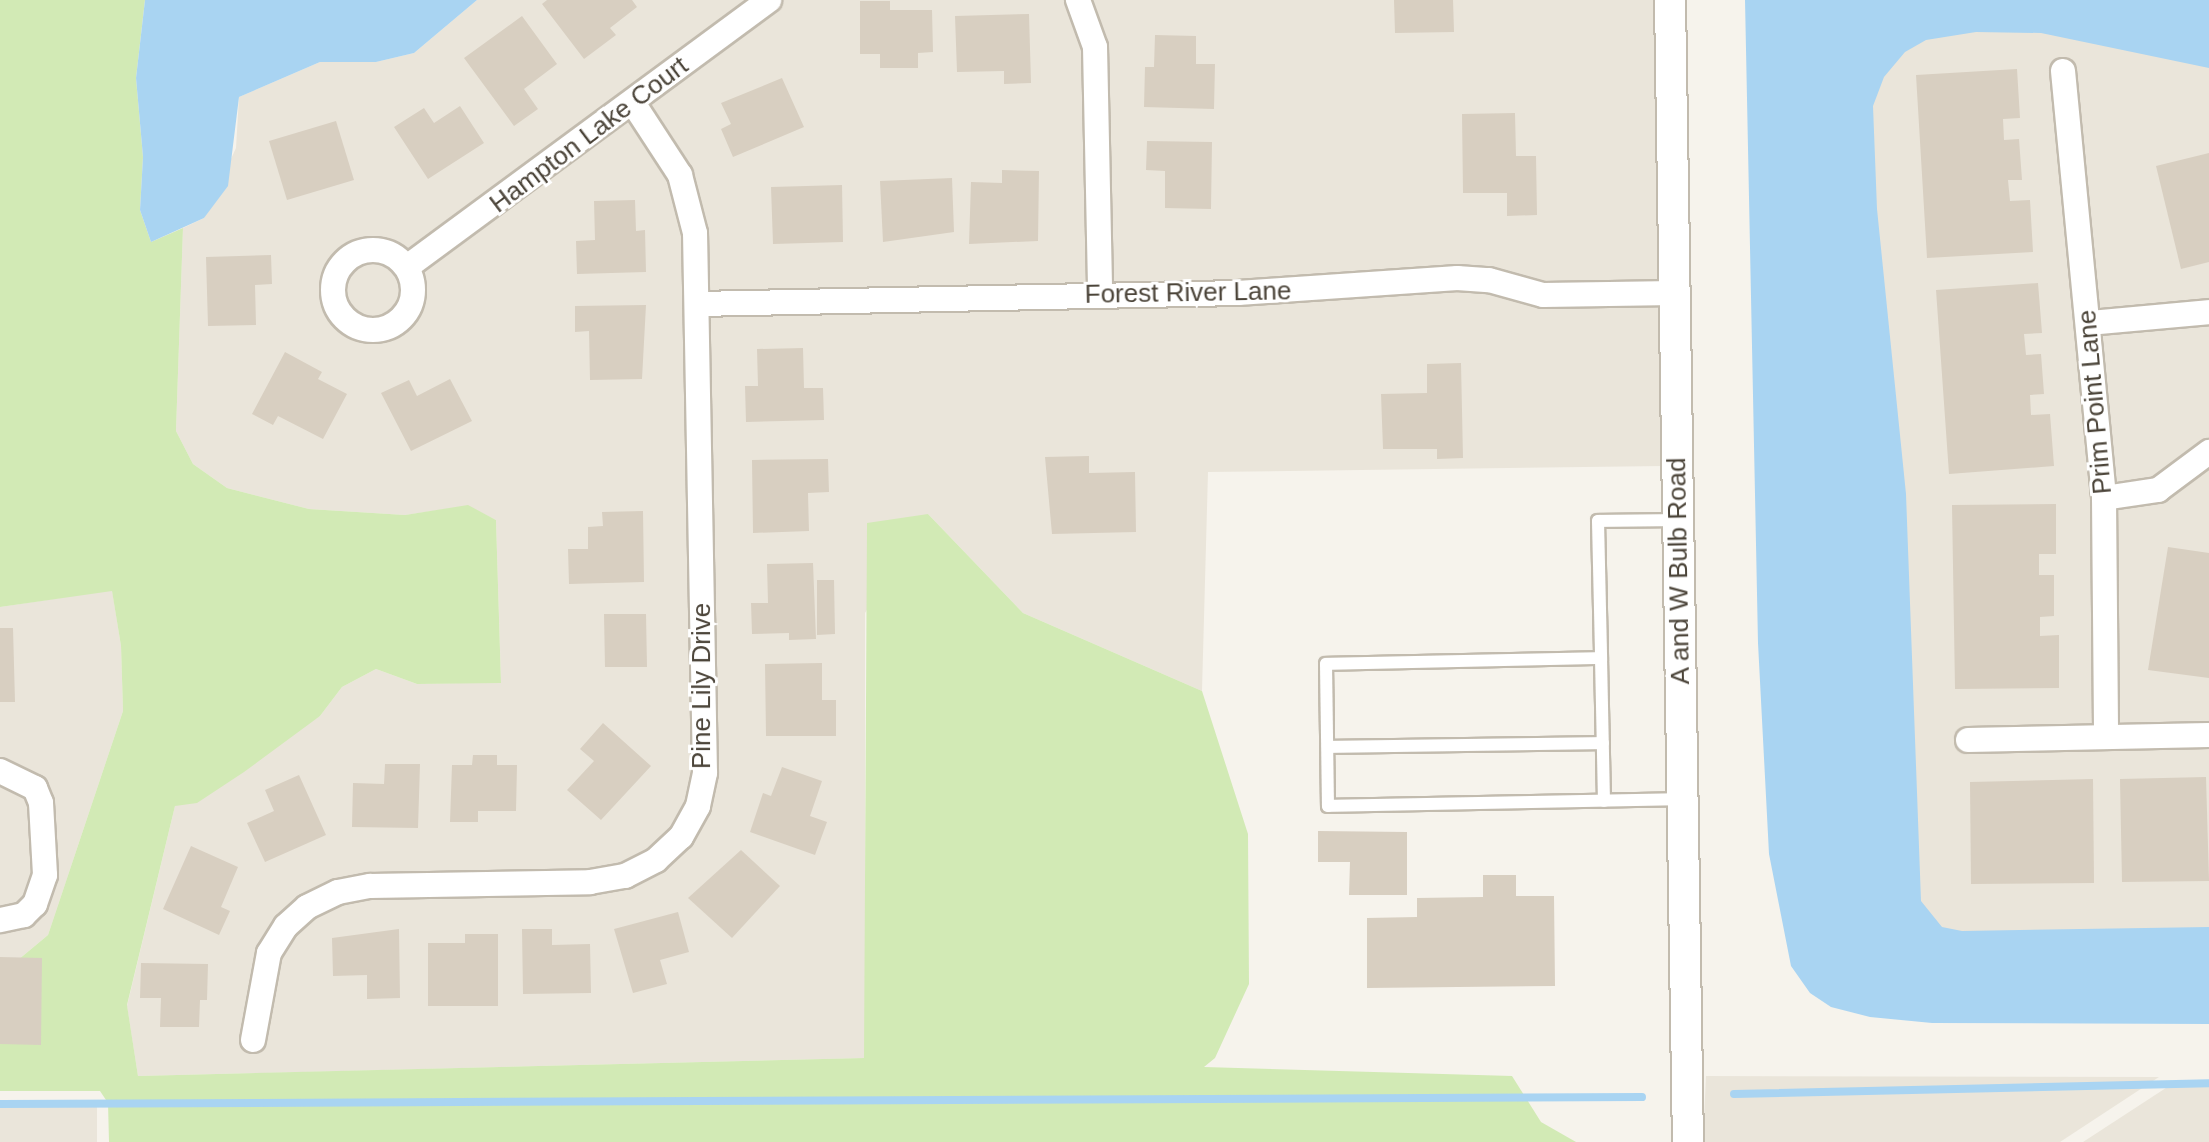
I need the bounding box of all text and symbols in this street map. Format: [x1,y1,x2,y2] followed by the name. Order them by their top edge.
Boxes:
[484,50,694,220] street label: Hampton Lake Court
[1084,276,1292,310] street label: Forest River Lane
[2071,309,2119,495] street label: Prim Point Lane
[1661,457,1697,685] street label: A and W Bulb Road
[686,603,718,769] street label: Pine Lily Drive

